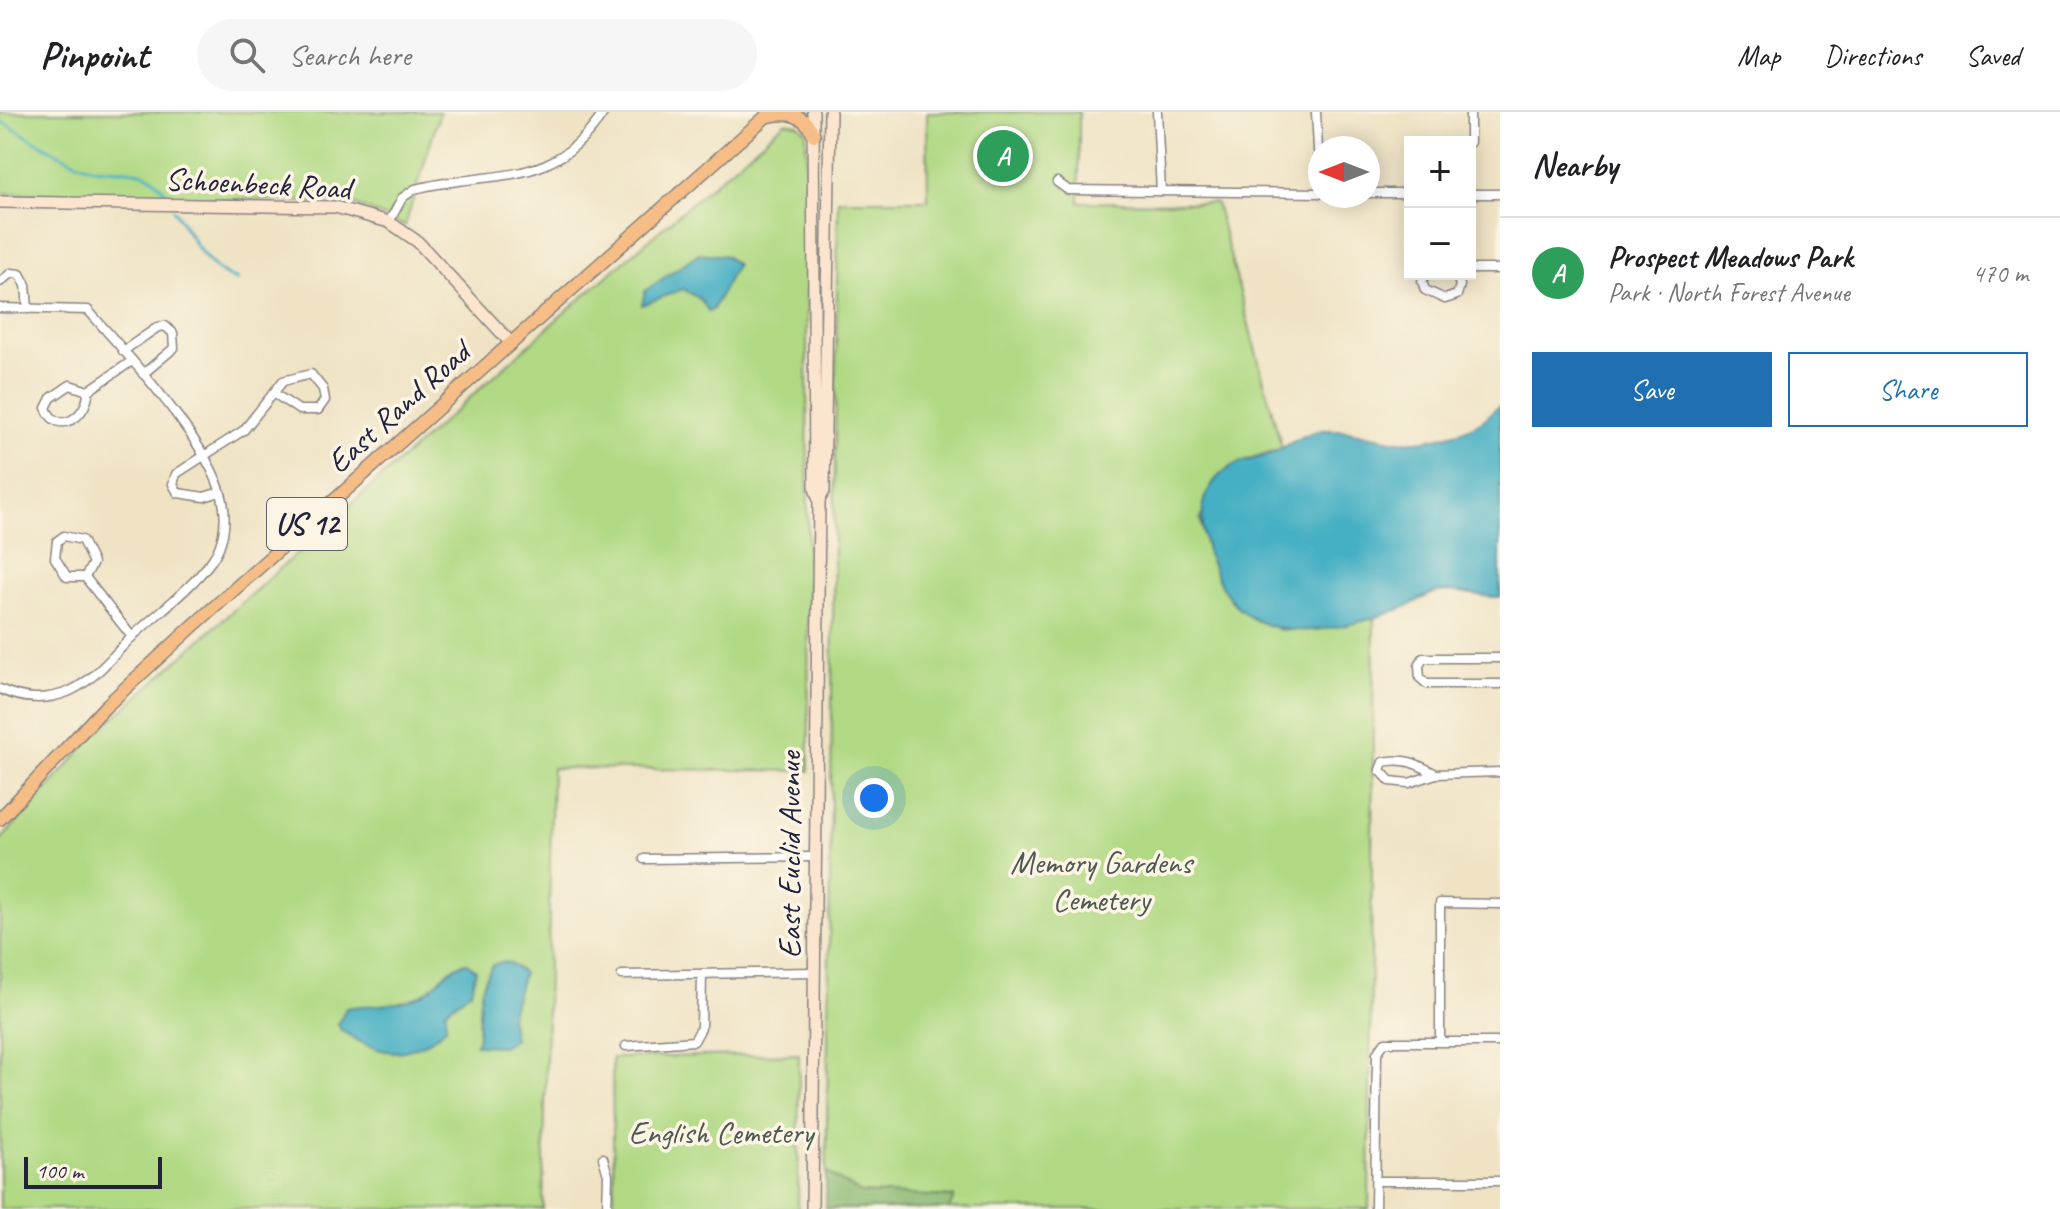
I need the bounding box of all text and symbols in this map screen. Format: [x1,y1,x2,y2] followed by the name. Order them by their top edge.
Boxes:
[197,19,757,91] search box
[40,32,149,79] text: Pinpoint
[225,33,269,77] icon: search
[289,36,411,74] text: Search here
[1737,38,1780,73] text: Map
[1824,38,1922,73] text: Directions
[1966,38,2020,73] text: Saved
[977,126,1029,186] pin: A
[1308,136,1380,208] north arrow
[1404,136,1476,280] map controls
[1404,136,1476,208] button: +
[1532,143,1618,186] text: Nearby
[164,158,356,209] street label: Schoenbeck Road
[1404,208,1476,280] button: −
[1608,238,1853,276] text: Prospect Meadows Park
[1551,257,1565,290] text: A
[1972,257,2028,290] text: 470 m
[1608,276,1850,309] text: Park · North Forest Avenue
[318,329,482,482] street label: East Rand Road
[1532,352,1772,427] button: Save
[1788,352,2028,427] button: Share
[267,498,347,550] road number: US 12
[769,749,810,958] street label: East Euclid Avenue
[854,778,894,818] your location
[1010,842,1195,920] park label: Memory Gardens Cemetery
[629,1112,816,1153] park label: English Cemetery
[24,1153,162,1189] scale bar
[36,1157,83,1185] text: 100 m

